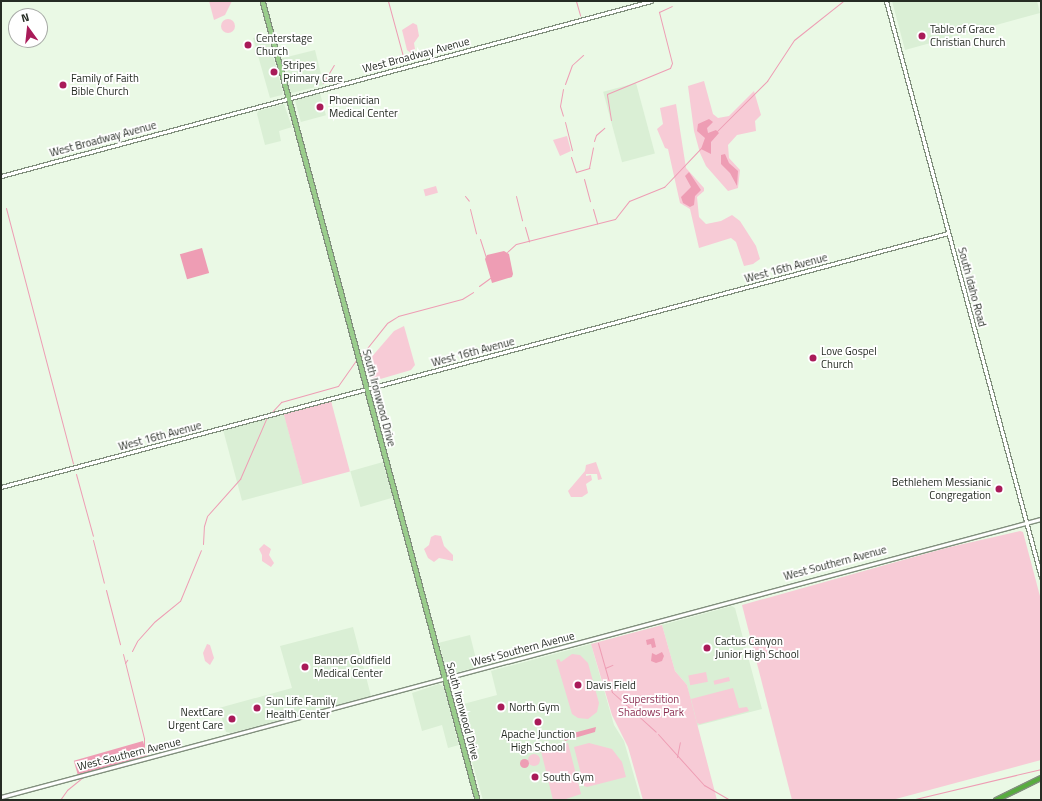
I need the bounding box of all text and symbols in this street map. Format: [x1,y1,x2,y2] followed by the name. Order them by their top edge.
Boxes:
[8,8,48,48] north arrow
[19,9,31,26] text: N
[930,23,1005,49] place label: Table of Grace Christian Church
[917,31,927,41] marker: Table of Grace Christian Church
[256,32,312,58] place label: Centerstage Church
[361,34,471,76] street label: West Broadway Avenue
[243,40,253,50] marker: Centerstage Church
[283,59,343,85] place label: Stripes Primary Care
[268,66,280,78] marker: Stripes Primary Care
[71,72,139,98] place label: Family of Faith Bible Church
[58,80,68,90] marker: Family of Faith Bible Church
[329,94,398,120] place label: Phoenician Medical Center
[314,101,326,113] marker: Phoenician Medical Center
[48,118,158,160] street label: West Broadway Avenue
[955,246,989,328] street label: South Idaho Road
[743,251,829,285] street label: West 16th Avenue
[430,335,516,369] street label: West 16th Avenue
[821,345,877,371] place label: Love Gospel Church
[360,348,398,448] street label: South Ironwood Drive
[808,353,818,363] marker: Love Gospel Church
[117,419,203,453] street label: West 16th Avenue
[892,476,991,502] place label: Bethlehem Messianic Congregation
[994,484,1004,494] marker: Bethlehem Messianic Congregation
[782,543,888,583] street label: West Southern Avenue
[470,629,576,669] street label: West Southern Avenue
[715,635,799,661] place label: Cactus Canyon Junior High School
[702,643,712,653] marker: Cactus Canyon Junior High School
[314,654,391,680] place label: Banner Goldfield Medical Center
[299,661,311,673] marker: Banner Goldfield Medical Center
[444,661,482,761] street label: South Ironwood Drive
[586,678,636,692] place label: Davis Field
[573,680,583,690] marker: Davis Field
[618,693,684,719] park label: Superstition Shadows Park
[266,695,336,721] place label: Sun Life Family Health Center
[509,700,559,714] place label: North Gym
[251,702,263,714] marker: Sun Life Family Health Center
[496,702,506,712] marker: North Gym
[168,706,223,732] place label: NextCare Urgent Care
[226,713,238,725] marker: NextCare Urgent Care
[533,717,543,727] marker: Apache Junction High School
[501,728,575,754] place label: Apache Junction High School
[76,735,182,773] street label: West Southern Avenue
[543,770,594,784] place label: South Gym
[530,772,540,782] marker: South Gym

